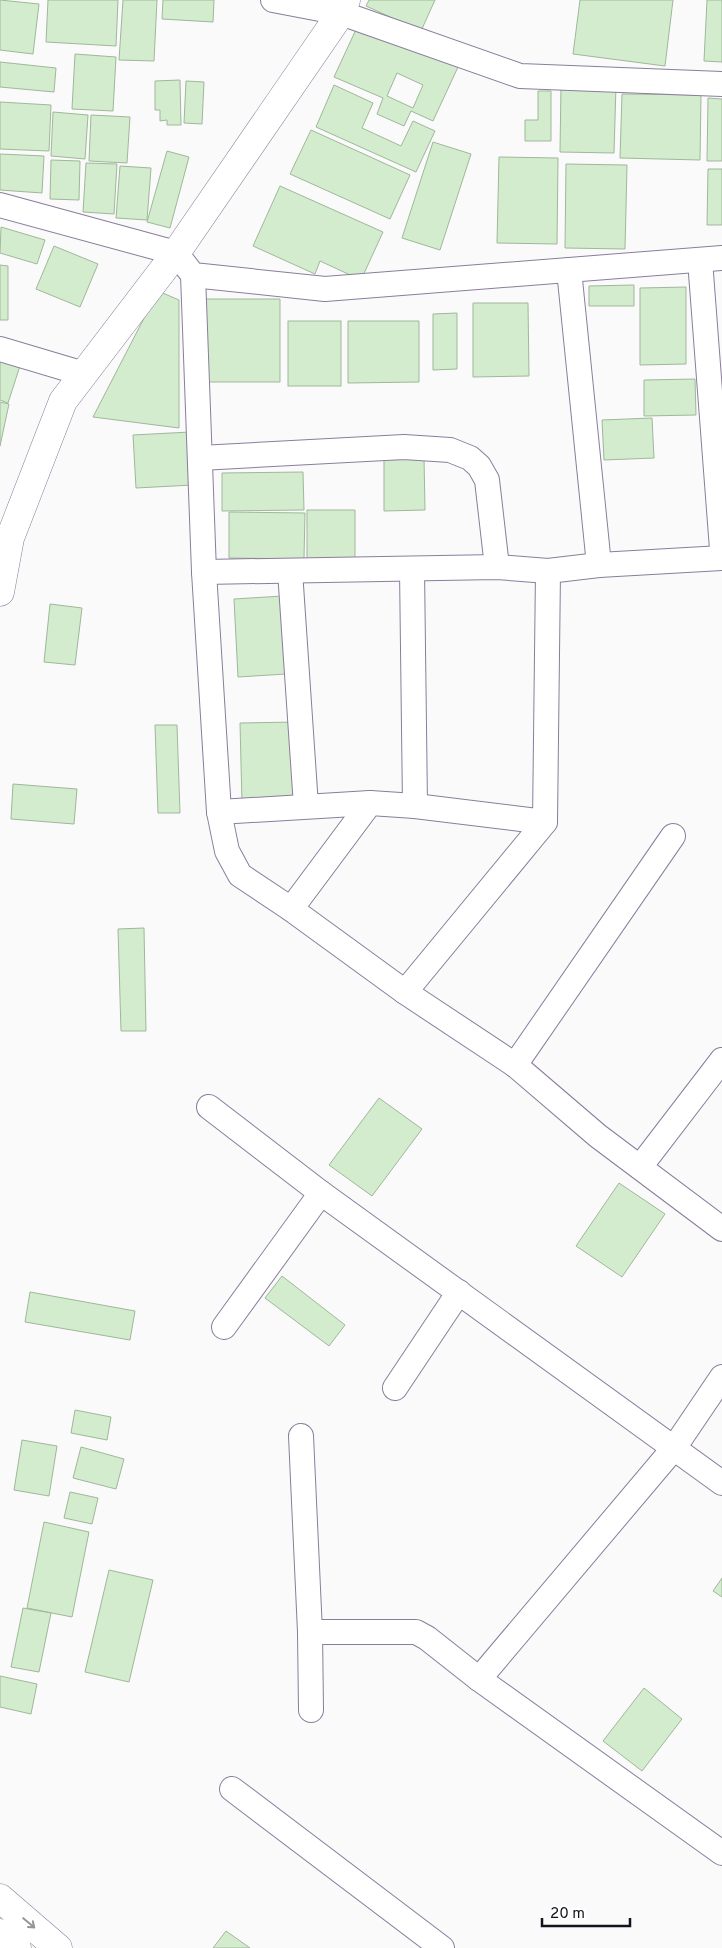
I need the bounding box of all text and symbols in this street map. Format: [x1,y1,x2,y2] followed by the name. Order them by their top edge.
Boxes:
[542,1896,630,1928] scale bar
[550,1905,585,1924] text: 20 m
[23,1917,36,1929] one-way arrow

